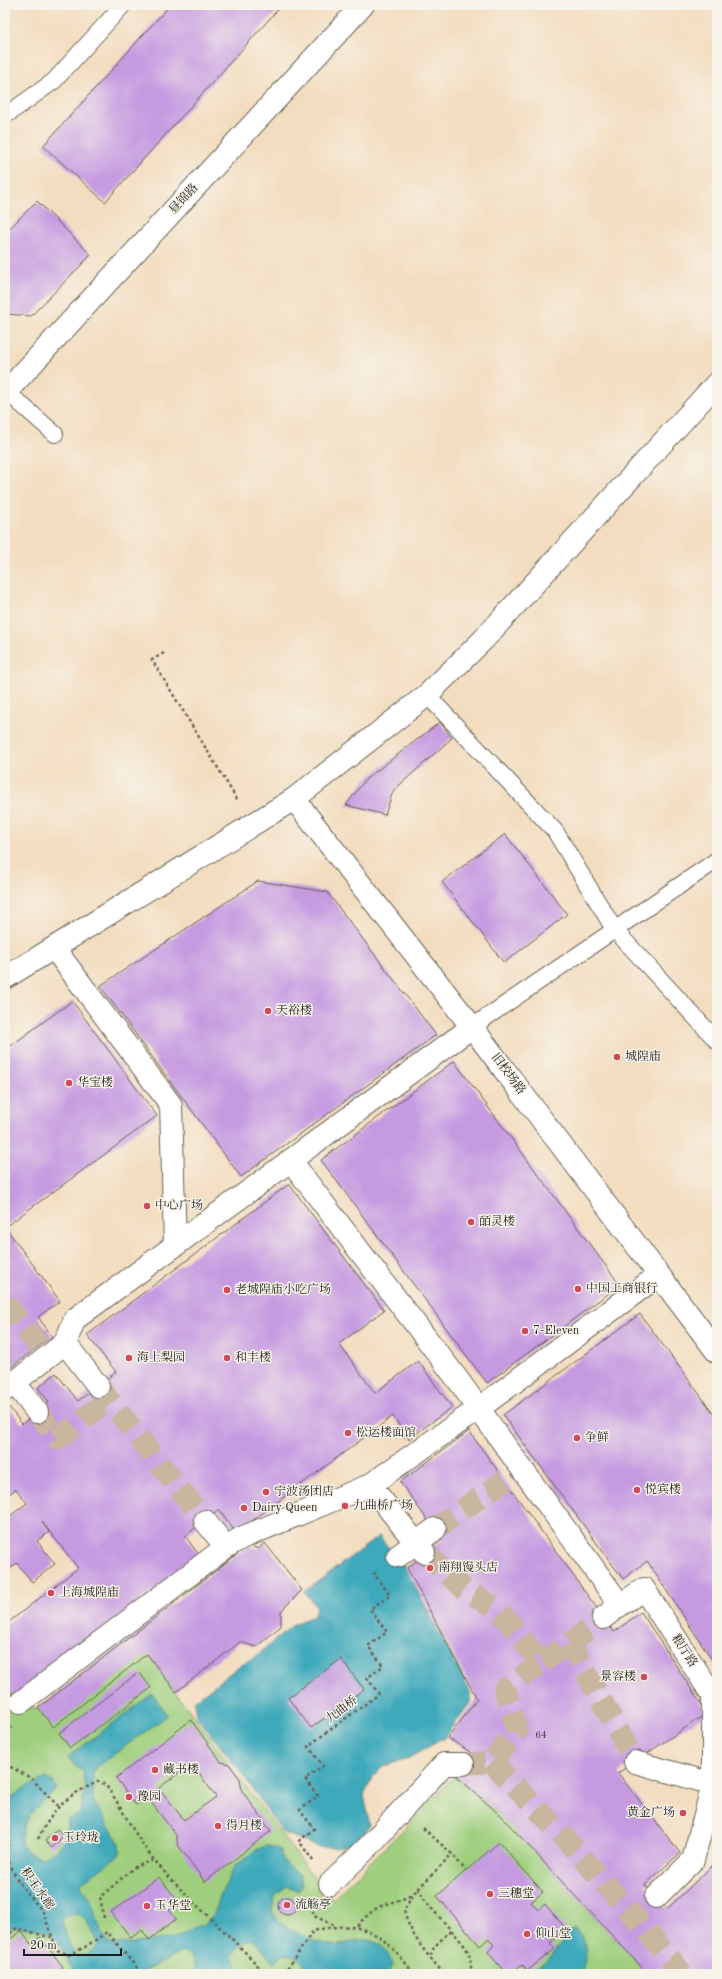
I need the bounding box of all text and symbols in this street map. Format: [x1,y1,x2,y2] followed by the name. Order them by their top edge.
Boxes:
[166,180,201,216] street label: 昼锦路
[276,1003,312,1017] place label: 天裕楼
[263,1006,273,1016] marker: 天裕楼
[625,1049,661,1063] place label: 城隍庙
[489,1050,529,1097] street label: 旧校场路
[612,1052,622,1062] marker: 城隍庙
[77,1075,113,1089] place label: 华宝楼
[64,1078,74,1088] marker: 华宝楼
[155,1198,203,1212] place label: 中心广场
[142,1201,152,1211] marker: 中心广场
[479,1214,515,1228] place label: 皕灵楼
[466,1217,476,1227] marker: 皕灵楼
[586,1281,658,1295] place label: 中国工商银行
[235,1282,331,1296] place label: 老城隍庙小吃广场
[573,1284,583,1294] marker: 中国工商银行
[222,1285,232,1295] marker: 老城隍庙小吃广场
[533,1325,580,1337] place label: 7-Eleven
[520,1326,530,1336] marker: 7-Eleven
[137,1350,185,1364] place label: 海上梨园
[235,1350,271,1364] place label: 和丰楼
[124,1353,134,1363] marker: 海上梨园
[222,1353,232,1363] marker: 和丰楼
[356,1425,416,1439] place label: 松运楼面馆
[343,1428,353,1438] marker: 松运楼面馆
[585,1430,609,1444] place label: 争鲜
[572,1433,582,1443] marker: 争鲜
[645,1482,681,1496] place label: 悦宾楼
[274,1484,334,1498] place label: 宁波汤团店
[632,1485,642,1495] marker: 悦宾楼
[261,1487,271,1497] marker: 宁波汤团店
[353,1498,413,1512] place label: 九曲桥广场
[340,1501,350,1511] marker: 九曲桥广场
[252,1502,318,1514] place label: Dairy Queen
[239,1503,249,1513] marker: Dairy Queen
[438,1560,498,1574] place label: 南翔馒头店
[425,1563,435,1573] marker: 南翔馒头店
[59,1585,119,1599] place label: 上海城隍庙
[46,1588,56,1598] marker: 上海城隍庙
[669,1632,701,1669] street label: 粮厅路
[600,1669,636,1683] place label: 景容楼
[639,1672,649,1682] marker: 景容楼
[323,1693,360,1726] street label: 九曲桥
[535,1730,547,1740] house number: 64
[163,1762,199,1776] place label: 藏书楼
[150,1765,160,1775] marker: 藏书楼
[137,1789,161,1803] place label: 豫园
[124,1792,134,1802] marker: 豫园
[627,1805,675,1819] place label: 黄金广场
[678,1808,688,1818] marker: 黄金广场
[226,1818,262,1832] place label: 得月楼
[213,1821,223,1831] marker: 得月楼
[63,1830,99,1844] place label: 玉玲珑
[50,1833,60,1843] marker: 玉玲珑
[18,1865,57,1912] street label: 积玉水廊
[498,1886,534,1900] place label: 三穗堂
[485,1889,495,1899] marker: 三穗堂
[295,1897,331,1911] place label: 流觞亭
[155,1898,191,1912] place label: 玉华堂
[282,1900,292,1910] marker: 流觞亭
[142,1901,152,1911] marker: 玉华堂
[535,1926,571,1940] place label: 仰山堂
[522,1929,532,1939] marker: 仰山堂
[24,1931,121,1957] scale bar
[30,1940,57,1952] text: 20 m

